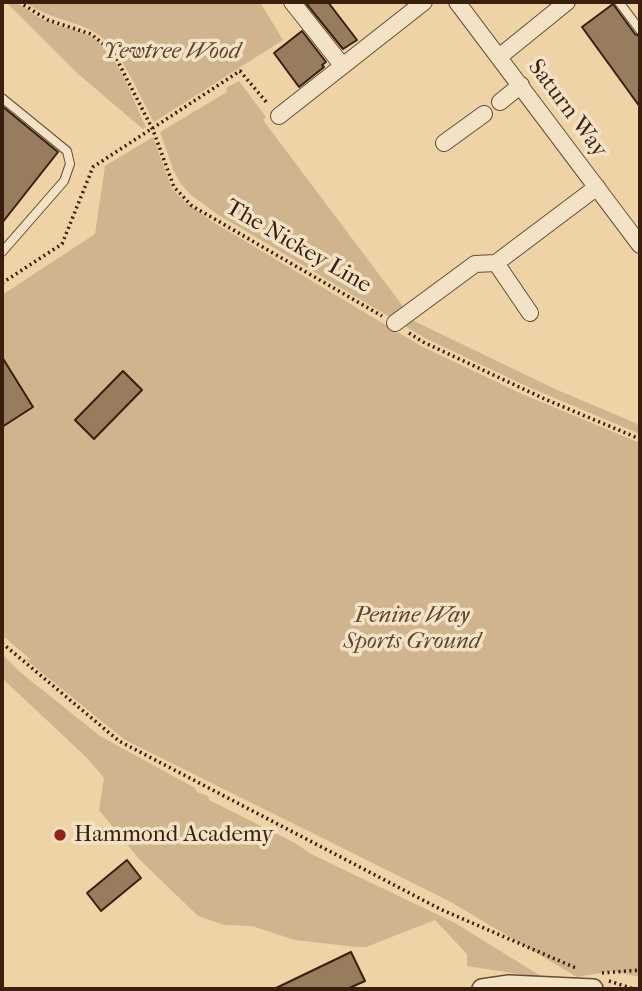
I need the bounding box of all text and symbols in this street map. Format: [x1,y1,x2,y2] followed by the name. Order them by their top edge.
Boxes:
[104,38,240,66] park label: Yewtree Wood
[521,55,613,163] street label: Saturn Way
[220,194,376,300] street label: The Nickey Line
[344,602,480,656] park label: Penine Way Sports Ground
[74,821,273,849] place label: Hammond Academy
[52,827,68,843] marker: Hammond Academy

